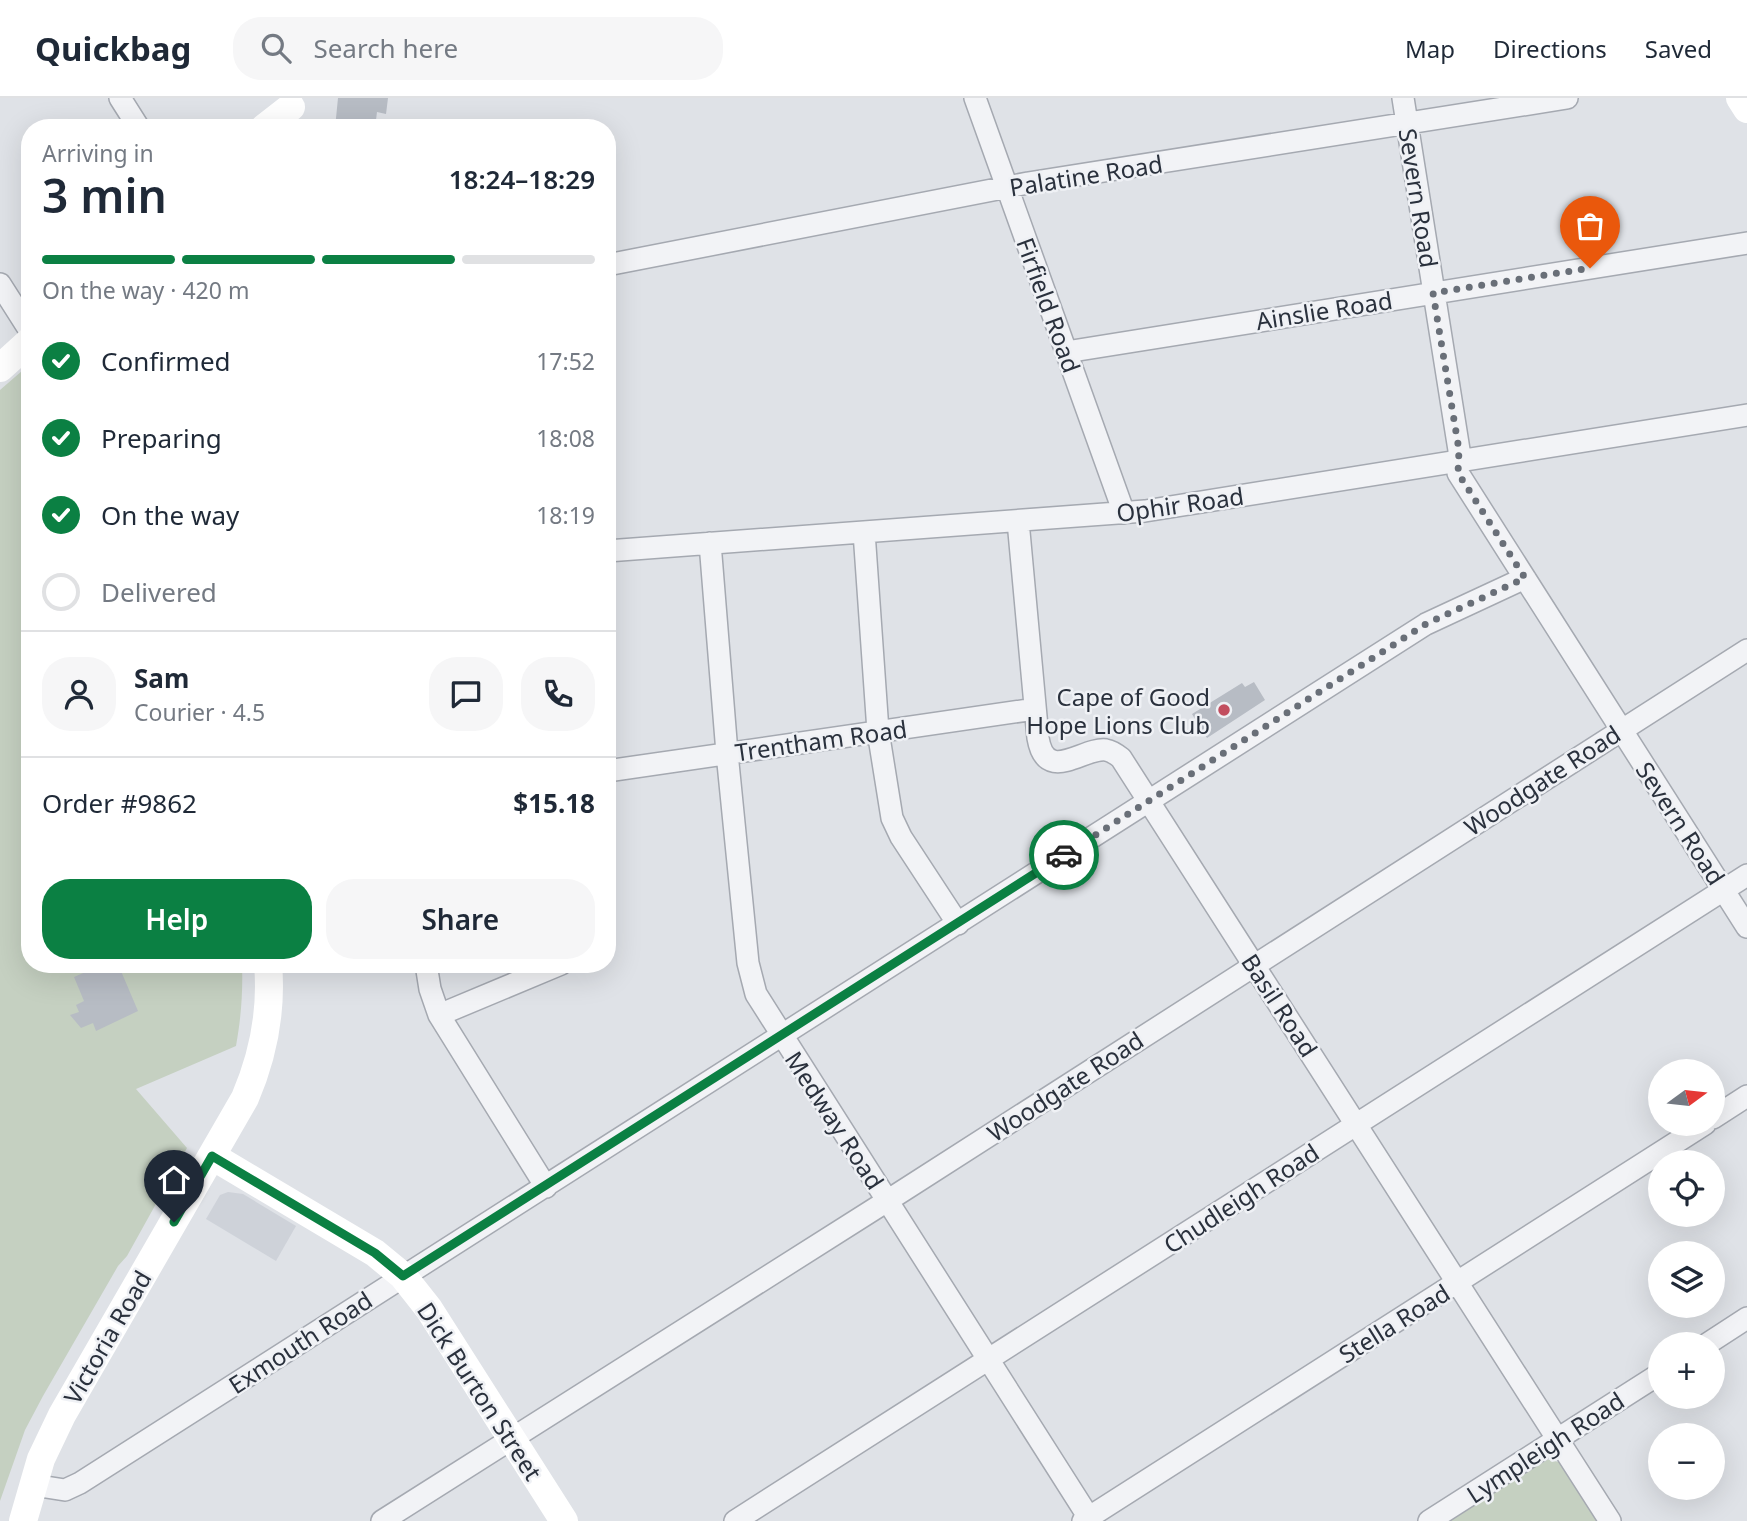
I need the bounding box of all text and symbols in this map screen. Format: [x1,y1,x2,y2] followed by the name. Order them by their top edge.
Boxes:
[233,17,723,80] search box
[35,26,191,71] text: Quickbag
[257,29,295,67] icon: search
[313,30,458,66] text: Search here
[1405,32,1455,65] text: Map
[1493,32,1607,65] text: Directions
[1645,32,1712,65] text: Saved
[1392,126,1446,270] street label: Severn Road
[42,137,154,169] text: Arriving in
[1007,147,1165,203] street label: Palatine Road
[449,161,595,197] text: 18:24–18:29
[42,164,167,226] text: 3 min
[1560,196,1620,268] pin
[1571,207,1609,245] icon: bag
[1009,233,1089,377] street label: Firfield Road
[42,274,249,306] text: On the way · 420 m
[1253,283,1395,337] street label: Ainslie Road
[42,342,80,380] icon: check
[101,343,231,379] text: Confirmed
[536,345,595,377] text: 17:52
[42,419,80,457] icon: check
[101,420,222,456] text: Preparing
[536,422,595,454] text: 18:08
[1114,479,1246,529] street label: Ophir Road
[42,496,80,534] icon: check
[101,497,239,533] text: On the way
[536,499,595,531] text: 18:19
[101,574,217,610] text: Delivered
[42,657,116,731] button: person
[429,657,503,731] button: chat
[521,657,595,731] button: phone
[134,660,189,696] text: Sam
[1026,680,1210,741] place label: Cape of Good Hope Lions Club
[134,696,265,728] text: Courier · 4.5
[1216,702,1232,718] marker: Cape of Good Hope Lions Club
[733,712,909,768] street label: Trentham Road
[1458,717,1626,843] street label: Woodgate Road
[1629,755,1733,891] street label: Severn Road
[42,785,197,821] text: Order #9862
[513,785,595,821] text: $15.18
[1029,820,1099,890] courier
[1045,836,1083,874] icon: car
[42,879,312,959] button: Help
[326,879,595,959] button: Share
[1234,947,1326,1063] street label: Basil Road
[981,1023,1149,1149] street label: Woodgate Road
[778,1045,892,1195] street label: Medway Road
[1648,1059,1726,1136] north arrow
[1648,1059,1725,1500] map controls
[1157,1135,1325,1261] street label: Chudleigh Road
[144,1150,204,1222] pin
[1648,1150,1725,1227] button: locate
[155,1161,193,1199] icon: home
[1648,1241,1725,1318] button: layers
[56,1264,158,1410] street label: Victoria Road
[1332,1276,1456,1370] street label: Stella Road
[222,1283,378,1401] street label: Exmouth Road
[410,1296,550,1487] street label: Dick Burton Street
[1648,1332,1725,1409] button: +
[1460,1384,1630,1510] street label: Lympleigh Road
[1648,1423,1725,1500] button: −

